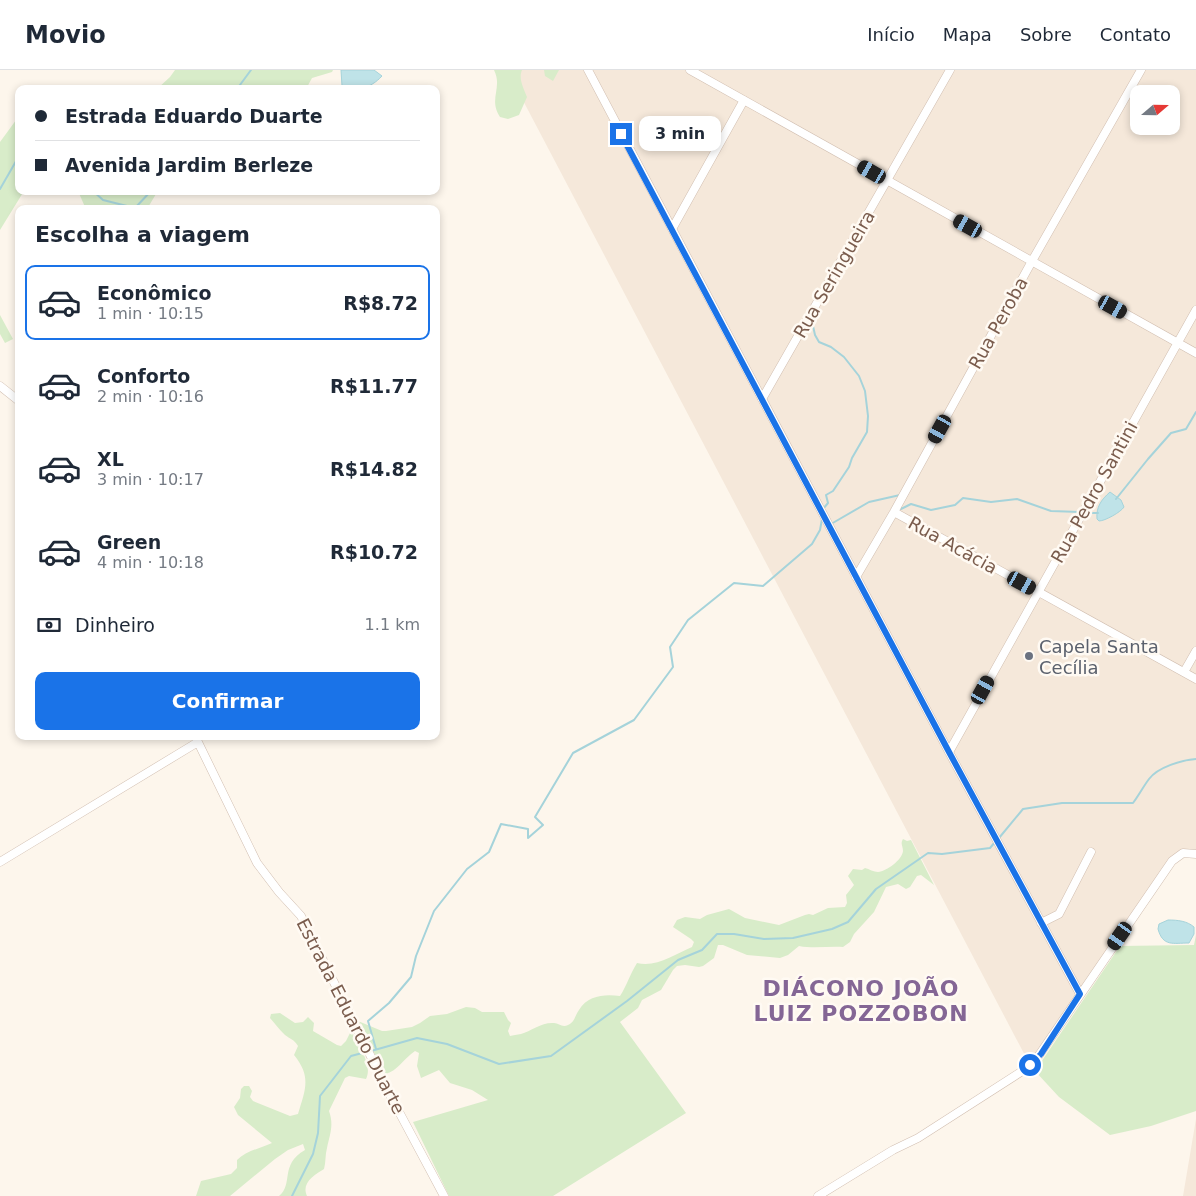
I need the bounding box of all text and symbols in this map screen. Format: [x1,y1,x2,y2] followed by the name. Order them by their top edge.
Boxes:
[25,21,106,49] text: Movio
[867,24,915,45] text: Início
[943,24,992,45] text: Mapa
[1020,24,1072,45] text: Sobre
[1100,24,1171,45] text: Contato
[1130,85,1180,135] north arrow
[1130,85,1180,135] map controls
[65,105,323,127] text: Estrada Eduardo Duarte
[638,116,721,152] callout: 3 min
[610,123,632,145] route end
[655,124,705,143] text: 3 min
[65,154,313,176] text: Avenida Jardim Berleze
[855,158,888,186] car
[789,207,879,341] street label: Rua Seringueira
[951,212,984,240] car
[35,222,250,247] text: Escolha a viagem
[964,273,1032,373] street label: Rua Peroba
[37,280,82,325] icon: car
[97,282,212,304] text: Econômico
[343,292,418,314] text: R$8.72
[1096,293,1129,321] car
[97,304,204,323] text: 1 min · 10:15
[37,363,82,408] icon: car
[97,365,190,387] text: Conforto
[330,375,418,397] text: R$11.77
[97,387,204,406] text: 2 min · 10:16
[926,412,953,446] car
[1046,418,1142,566] street label: Rua Pedro Santini
[37,446,82,491] icon: car
[97,448,124,470] text: XL
[330,458,418,480] text: R$14.82
[97,470,204,489] text: 3 min · 10:17
[905,512,1001,578] street label: Rua Acácia
[37,529,82,574] icon: car
[97,531,161,553] text: Green
[330,541,418,563] text: R$10.72
[97,553,204,572] text: 4 min · 10:18
[1005,569,1038,597] car
[35,611,63,639] icon: cash
[75,614,155,636] text: Dinheiro
[365,615,420,634] text: 1.1 km
[1039,636,1159,678] place label: Capela Santa Cecília
[1023,650,1035,662] marker: Capela Santa Cecília
[35,672,420,730] button: Confirmar
[969,673,996,707] car
[292,915,410,1117] street label: Estrada Eduardo Duarte
[1105,919,1134,953] car
[753,976,969,1026] district label: DIÁCONO JOÃO LUIZ POZZOBON
[1019,1054,1041,1076] route start

